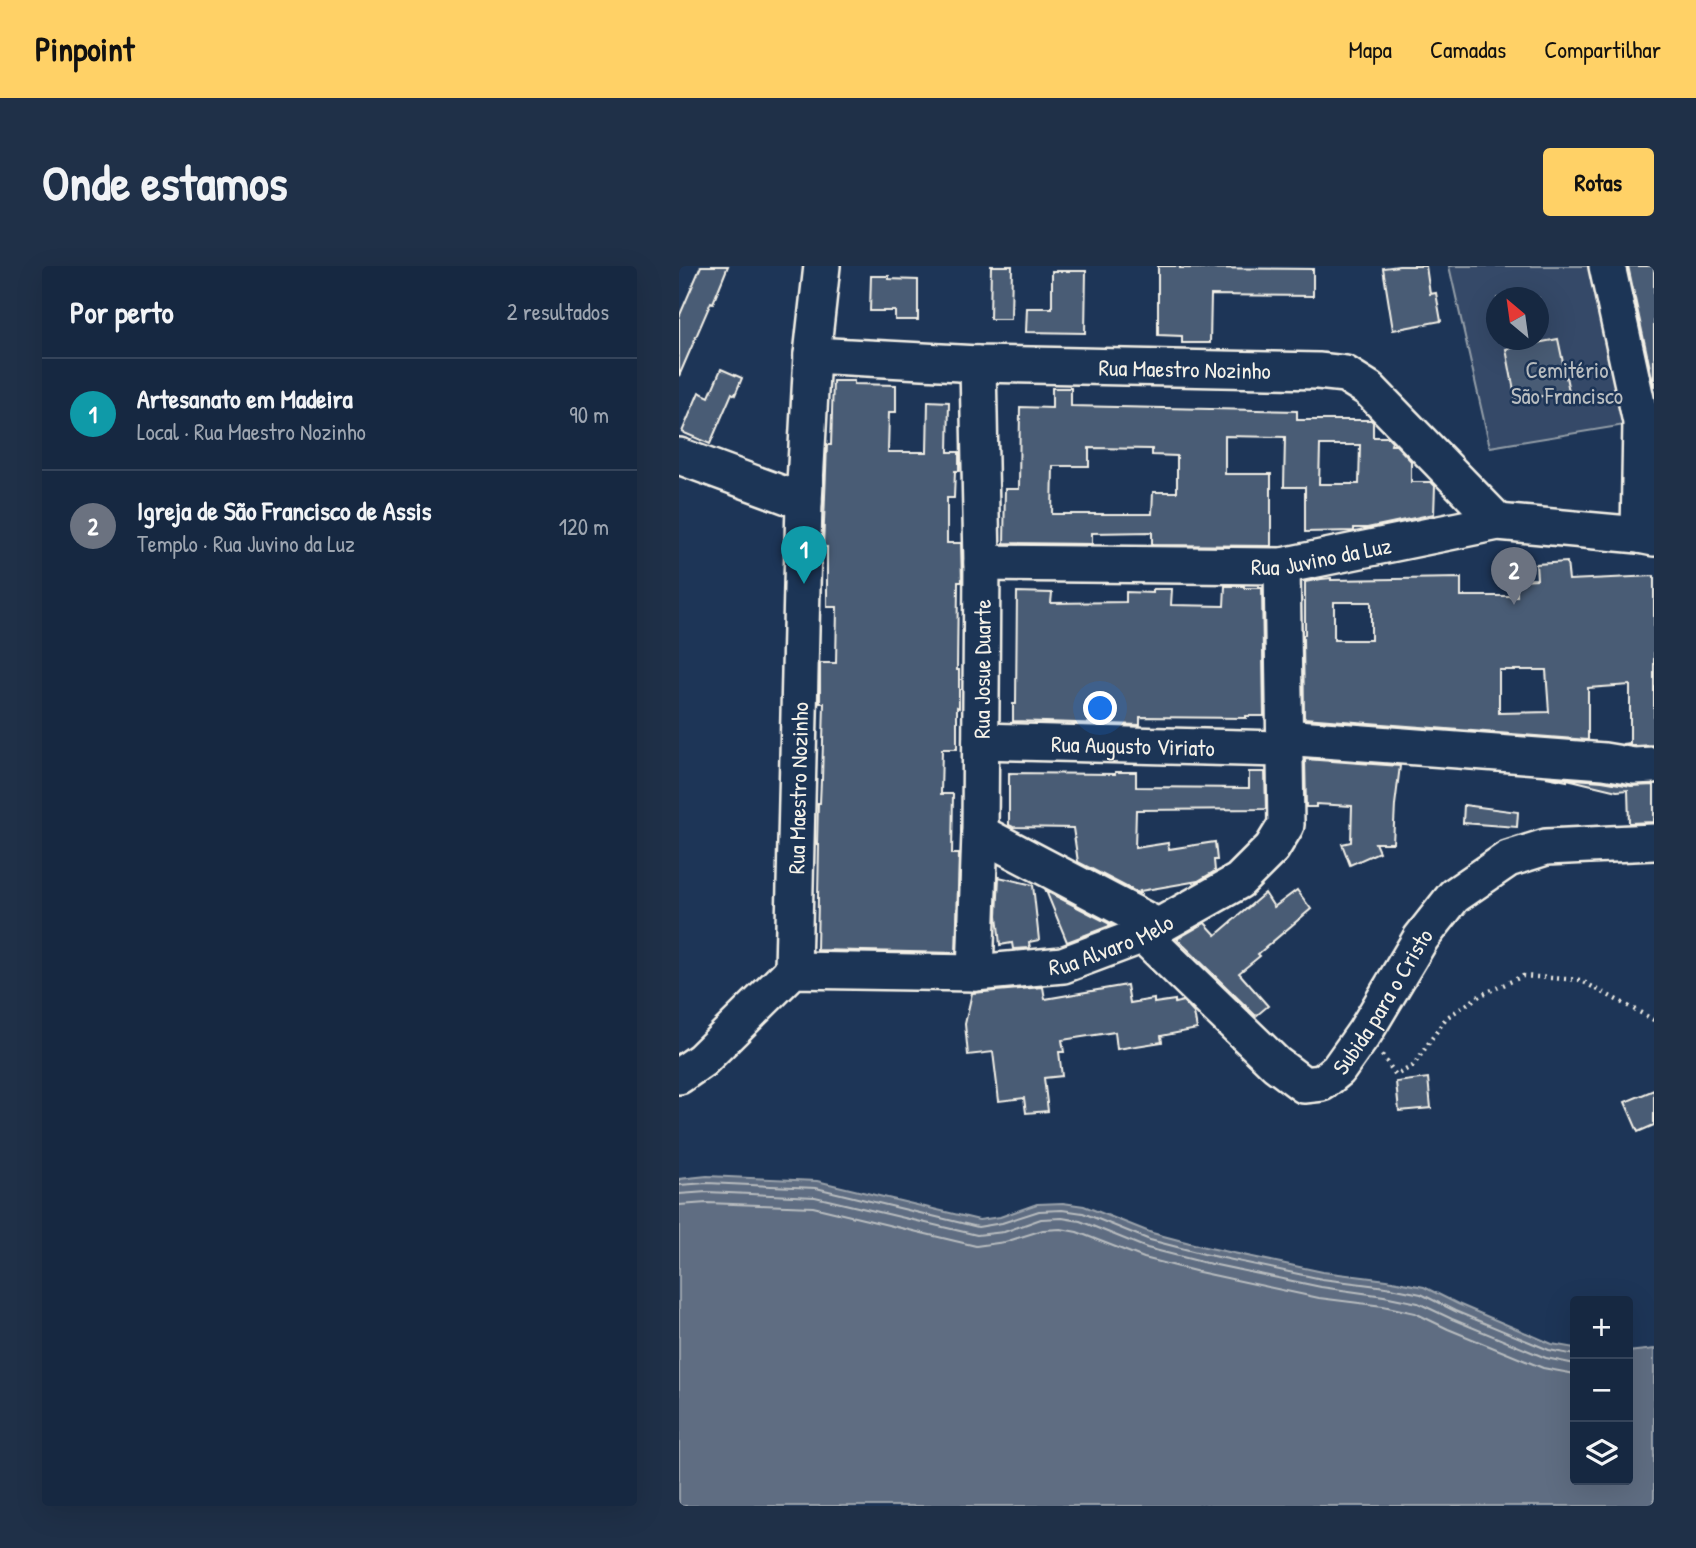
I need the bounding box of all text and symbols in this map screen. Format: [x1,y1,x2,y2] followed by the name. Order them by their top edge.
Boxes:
[35,27,134,71] text: Pinpoint
[1349,33,1392,65] text: Mapa
[1430,33,1506,65] text: Camadas
[1544,33,1661,65] text: Compartilhar
[1543,148,1654,216] button: Rotas
[42,149,288,215] text: Onde estamos
[1486,287,1549,350] north arrow
[70,292,174,332] text: Por perto
[507,296,609,327] text: 2 resultados
[1098,351,1271,386] street label: Rua Maestro Nozinho
[1511,354,1623,411] park label: Cemitério São Francisco
[137,381,353,416] text: Artesanato em Madeira
[89,399,97,430] text: 1
[569,399,609,430] text: 90 m
[137,416,366,447] text: Local · Rua Maestro Nozinho
[137,493,432,528] text: Igreja de São Francisco de Assis
[88,511,98,542] text: 2
[559,511,609,542] text: 120 m
[781,526,827,584] pin: 1
[137,528,355,559] text: Templo · Rua Juvino da Luz
[1251,529,1394,582] street label: Rua Juvino da Luz
[1491,547,1537,605] pin: 2
[965,599,997,739] street label: Rua Josue Duarte
[1083,691,1117,725] your location
[780,702,815,874] street label: Rua Maestro Nozinho
[1051,727,1215,763] street label: Rua Augusto Viriato
[1048,906,1178,982] street label: Rua Alvaro Melo
[1324,921,1439,1080] street label: Subida para o Cristo
[1570,1296,1633,1485] map controls
[1570,1296,1633,1359] button: +
[1570,1359,1633,1422] button: −
[1570,1422,1633,1485] button: layers

